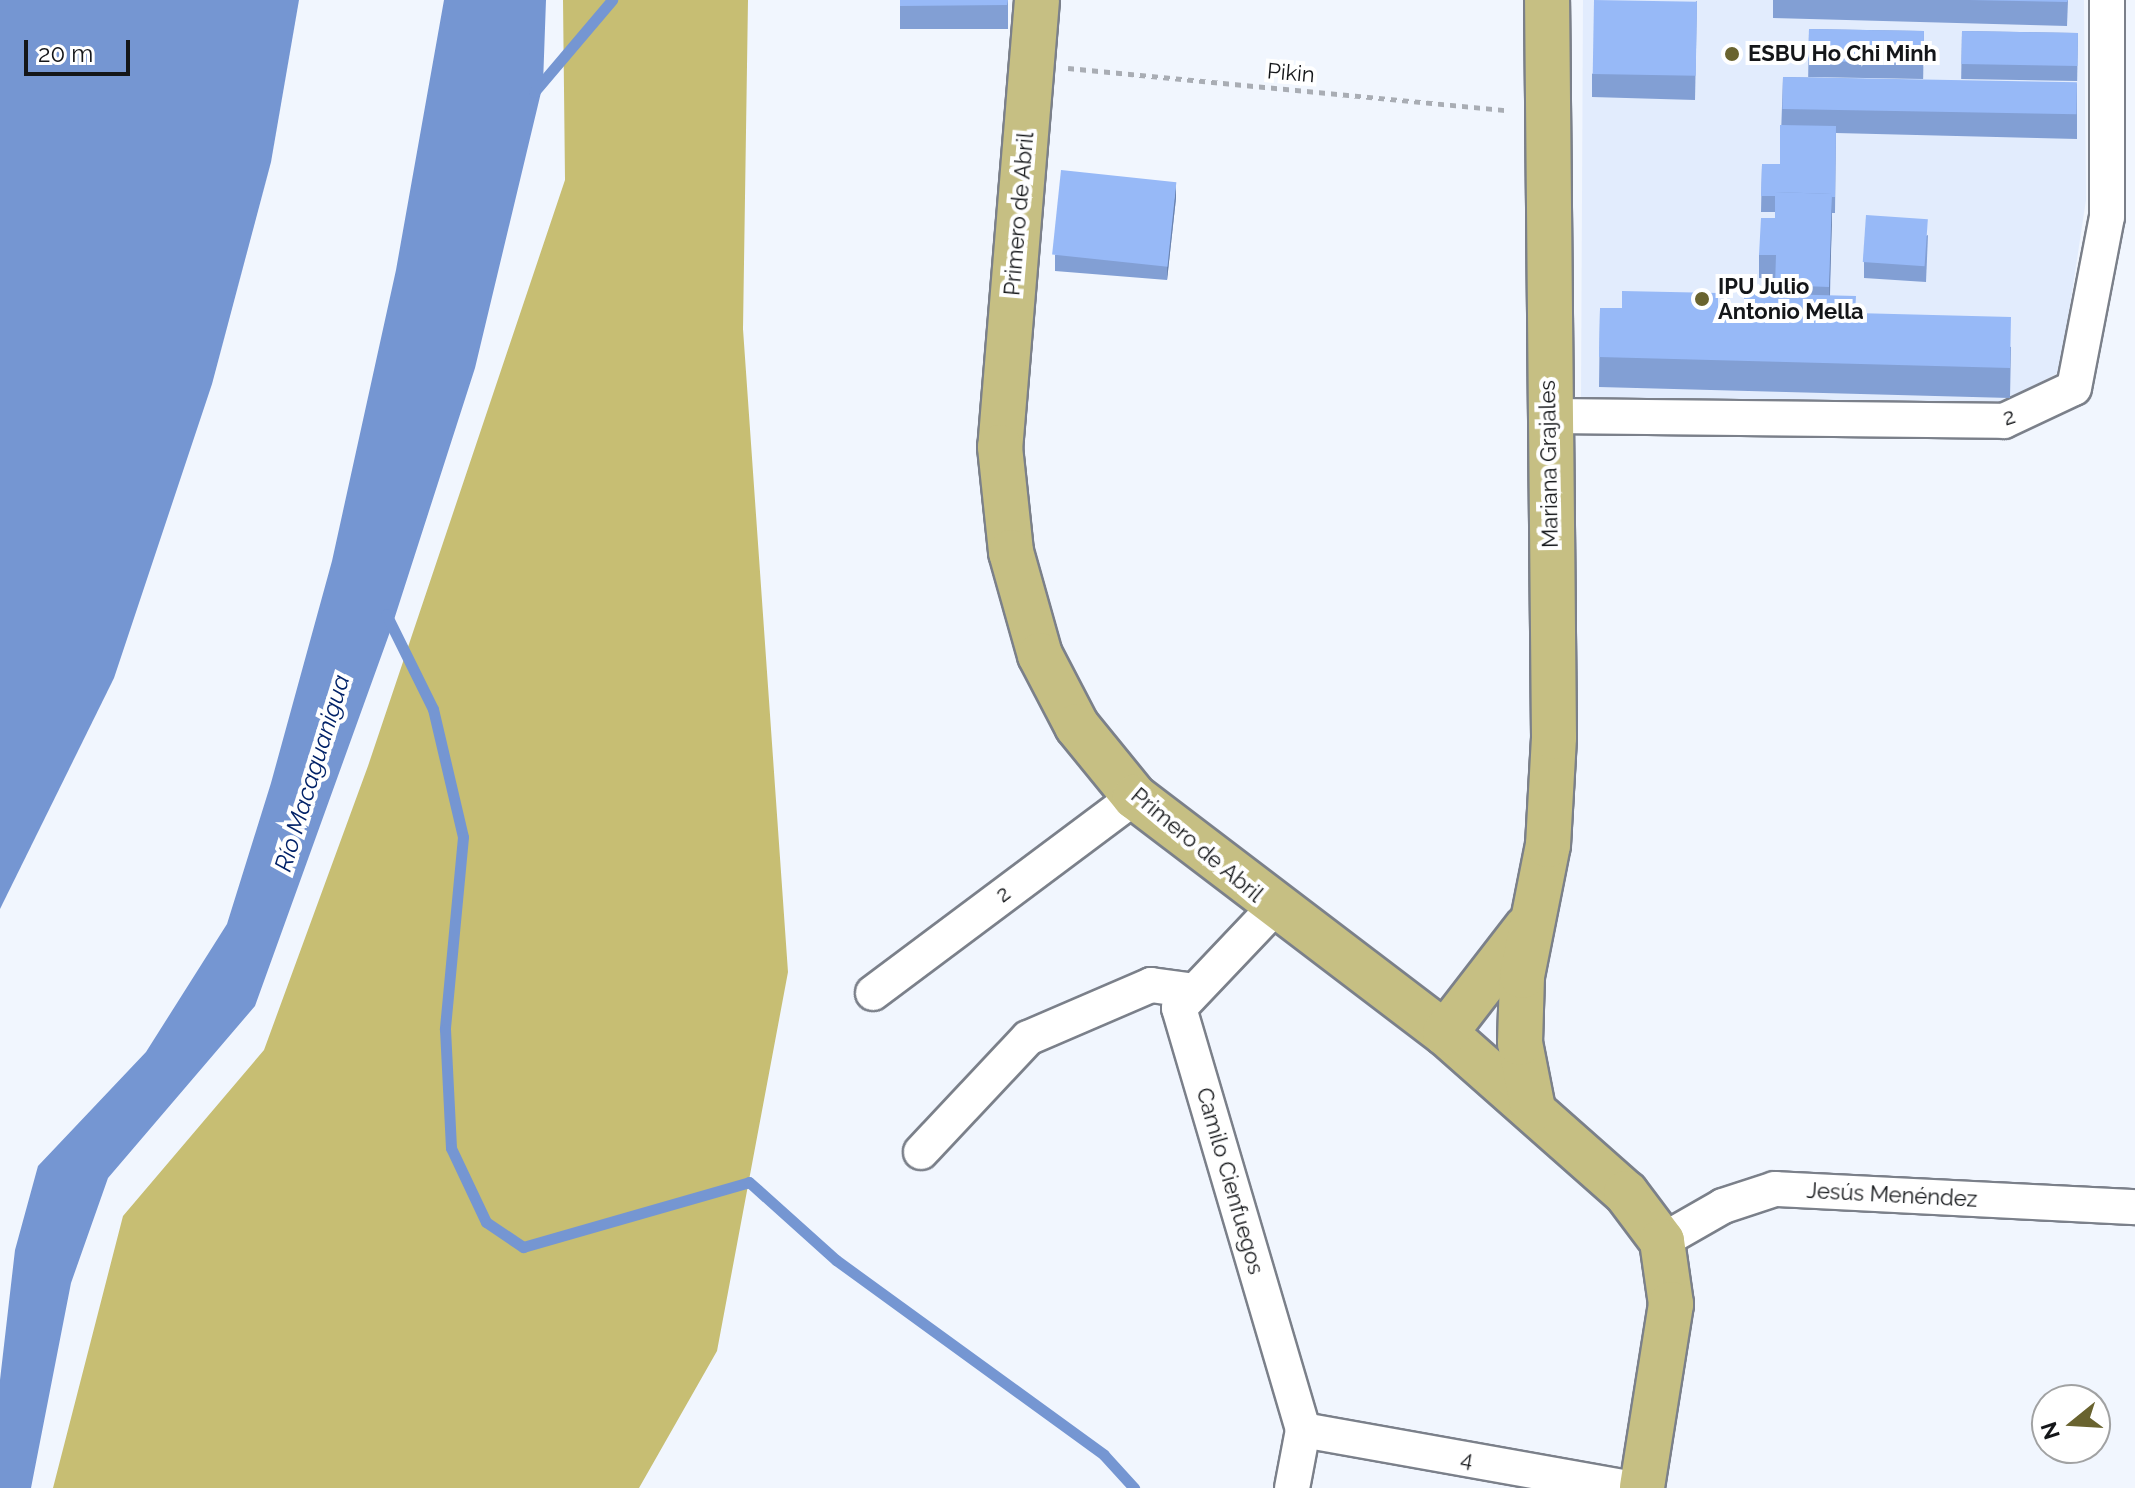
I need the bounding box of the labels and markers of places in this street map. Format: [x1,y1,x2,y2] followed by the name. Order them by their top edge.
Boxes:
[1748,41,1937,67] place label: ESBU Ho Chi Minh
[1723,45,1741,63] marker: ESBU Ho Chi Minh
[1718,273,1864,324] place label: IPU Julio Antonio Mella
[1693,290,1711,308] marker: IPU Julio Antonio Mella

